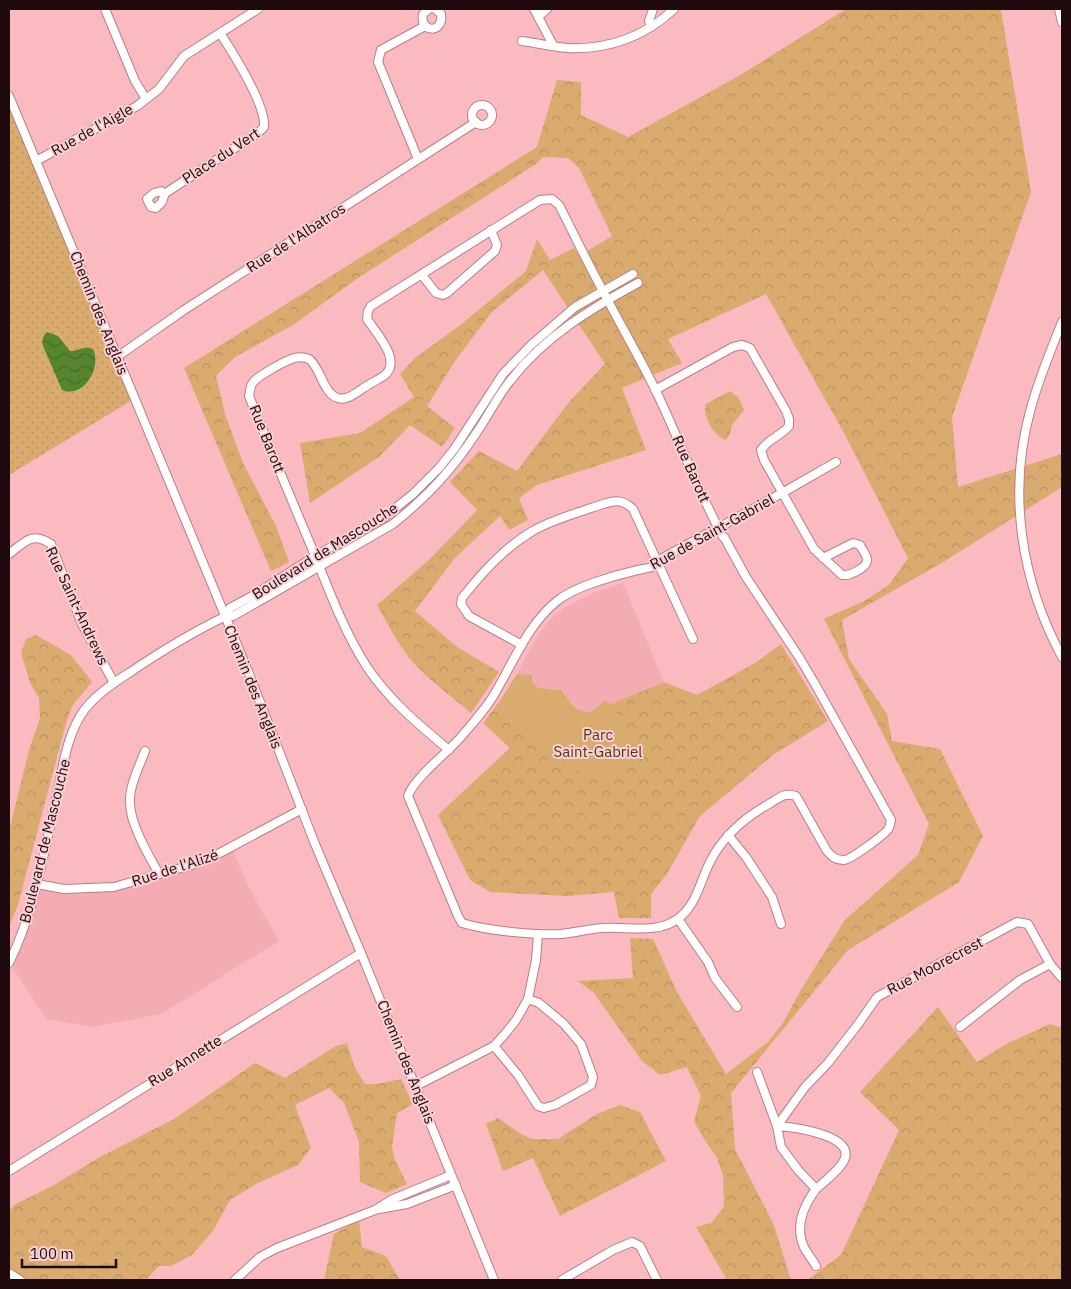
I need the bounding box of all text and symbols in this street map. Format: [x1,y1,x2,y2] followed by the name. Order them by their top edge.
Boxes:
[47,99,136,160] street label: Rue de l'Aigle
[178,123,263,188] street label: Place du Vert
[243,199,349,277] street label: Rue de l'Albatros
[66,248,133,378] street label: Chemin des Anglais
[245,402,290,476] street label: Rue Barott
[668,432,715,506] street label: Rue Barott
[646,489,777,574] street label: Rue de Saint-Gabriel
[248,498,401,603] street label: Boulevard de Mascouche
[42,543,113,668] street label: Rue Saint-Andrews
[220,622,287,752] street label: Chemin des Anglais
[554,725,642,761] park label: Parc Saint-Gabriel
[15,757,74,925] street label: Boulevard de Mascouche
[129,845,220,890] street label: Rue de l'Alizé
[883,932,986,999] street label: Rue Moorecrest
[373,997,440,1127] street label: Chemin des Anglais
[144,1030,225,1091] street label: Rue Annette
[22,1236,116,1268] scale bar
[30,1244,74,1263] text: 100 m

